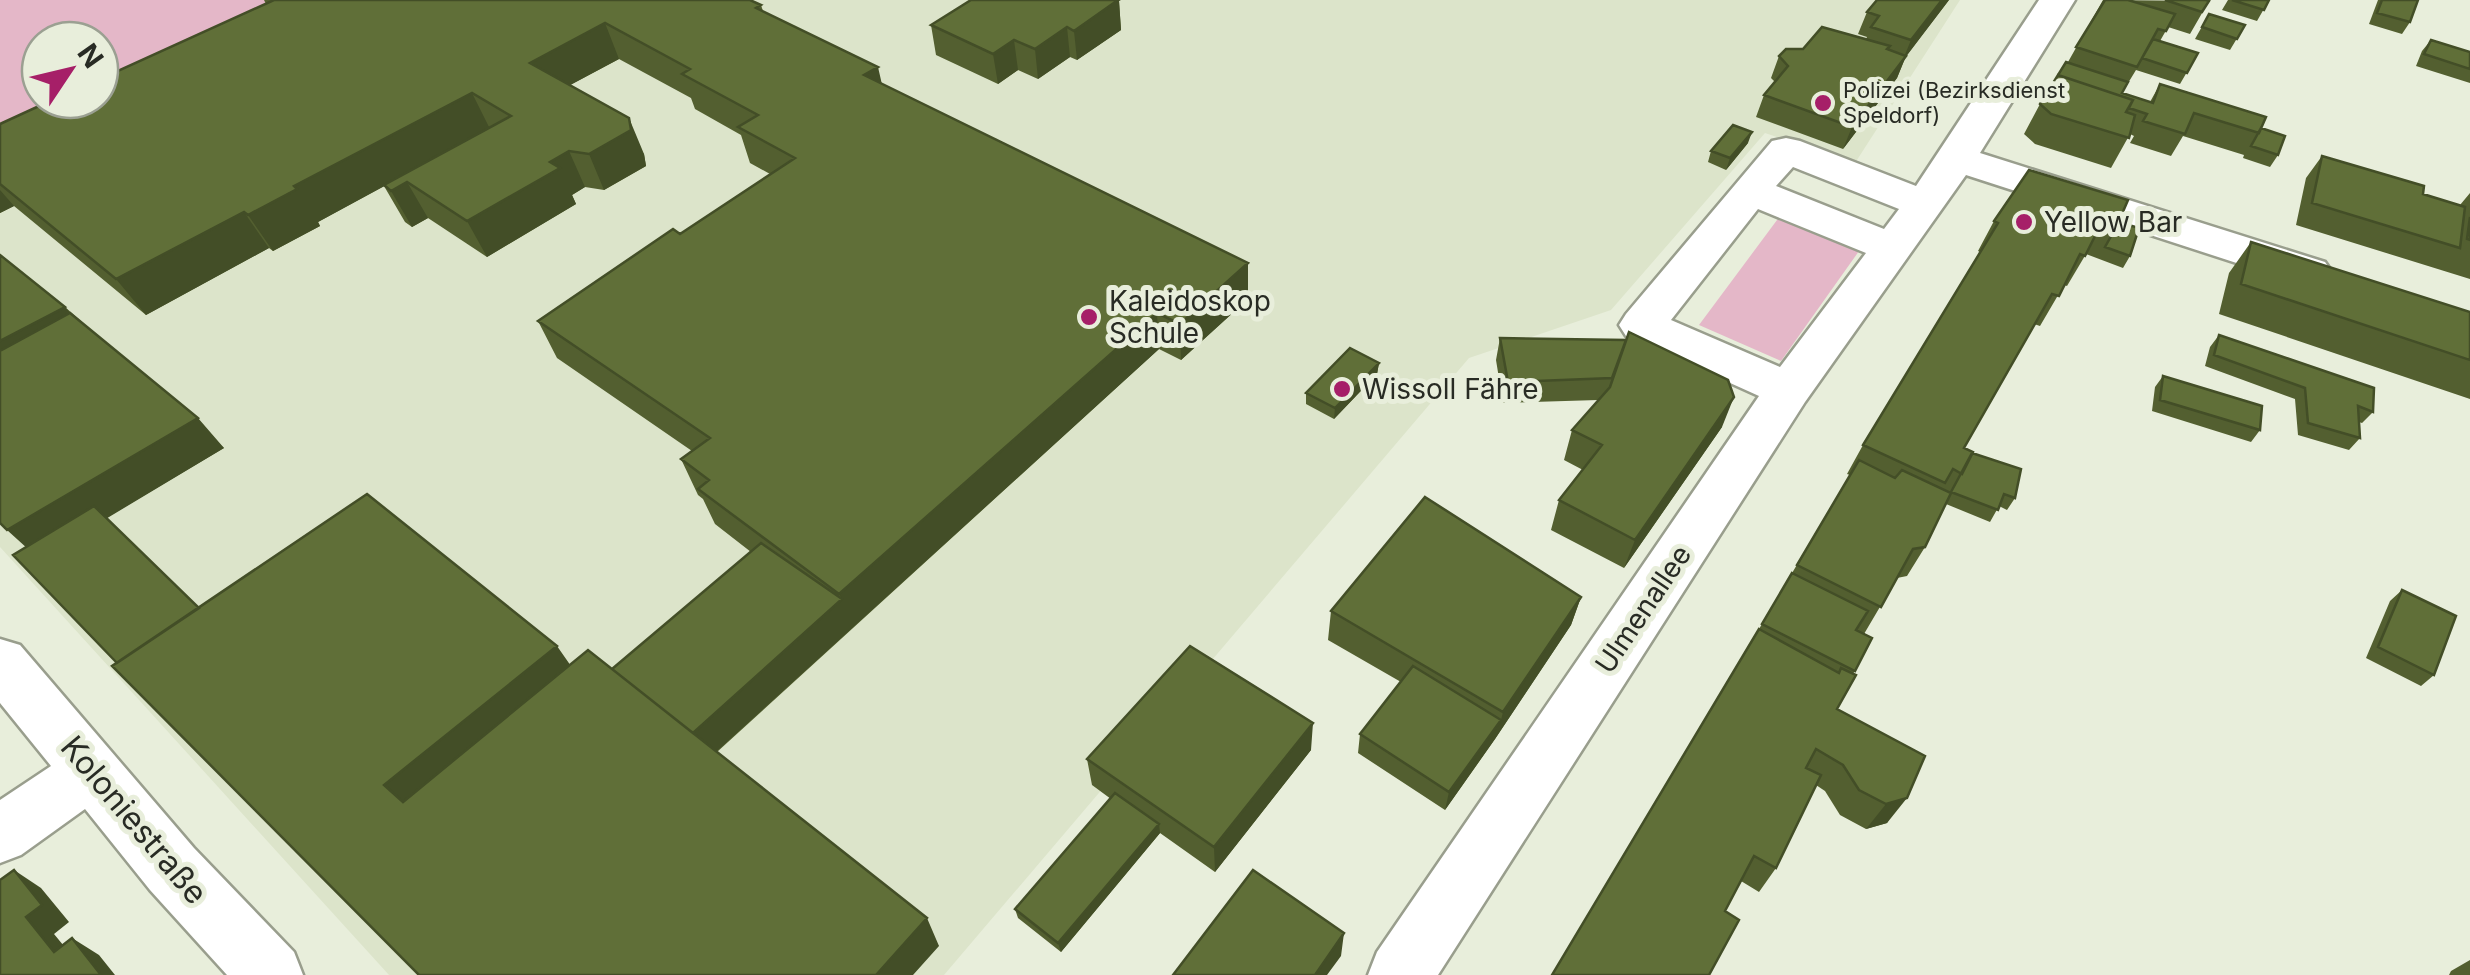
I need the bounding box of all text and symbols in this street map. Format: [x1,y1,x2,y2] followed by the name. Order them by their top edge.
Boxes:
[20,20,120,120] north arrow
[70,37,111,74] text: N
[1843,77,2065,128] place label: Polizei (Bezirksdienst Speldorf)
[1812,92,1834,114] marker: Polizei (Bezirksdienst Speldorf)
[2044,205,2182,239] place label: Yellow Bar
[2013,211,2035,233] marker: Yellow Bar
[1109,284,1271,350] place label: Kaleidoskop Schule
[1078,306,1100,328] marker: Kaleidoskop Schule
[1362,372,1539,406] place label: Wissoll Fähre
[1331,378,1353,400] marker: Wissoll Fähre
[1588,539,1698,679] street label: Ulmenallee
[53,728,216,912] street label: Koloniestraße

